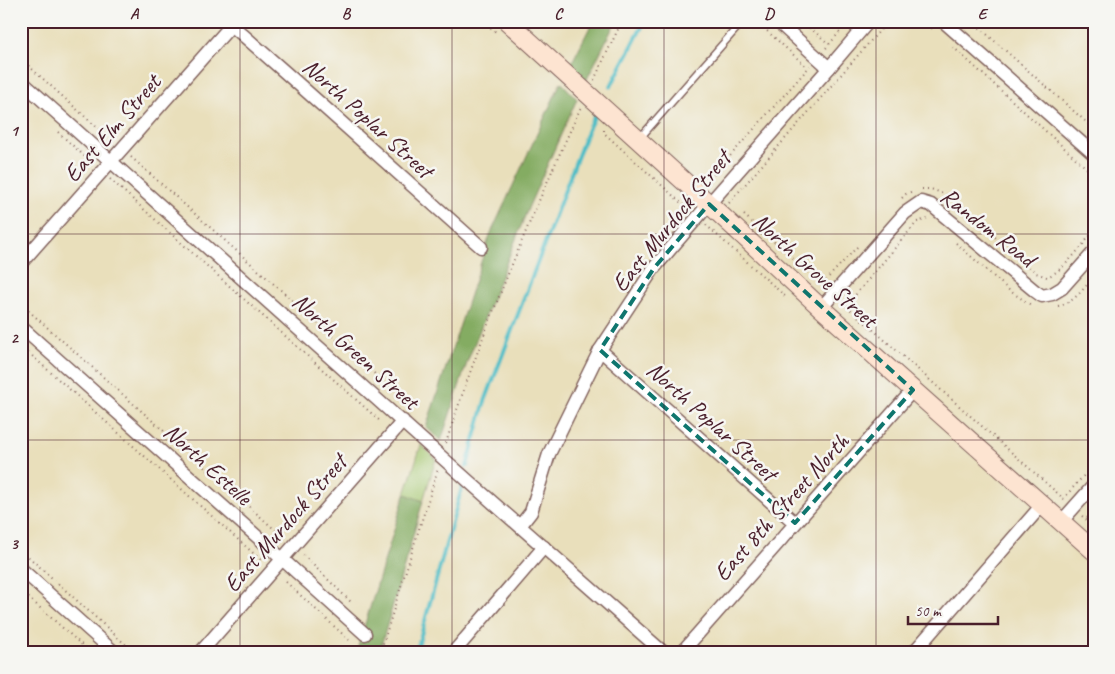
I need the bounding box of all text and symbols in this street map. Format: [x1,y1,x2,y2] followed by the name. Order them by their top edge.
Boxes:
[130,4,140,24] text: A
[342,4,352,24] text: B
[554,4,564,24] text: C
[764,4,775,24] text: D
[978,4,989,24] text: E
[297,52,442,186] street label: North Poplar Street
[57,66,168,188] street label: East Elm Street
[10,121,19,141] text: 1
[605,142,739,298] street label: East Murdock Street
[935,181,1044,276] street label: Random Road
[746,206,885,335] street label: North Grove Street
[286,286,427,417] street label: North Green Street
[10,328,19,348] text: 2
[641,355,786,489] street label: North Poplar Street
[158,416,260,513] street label: North Estelle
[707,426,856,587] street label: East 8th Street North
[217,446,355,598] street label: East Murdock Street
[10,534,19,554] text: 3
[908,594,998,626] scale bar
[915,602,942,621] text: 50 m

